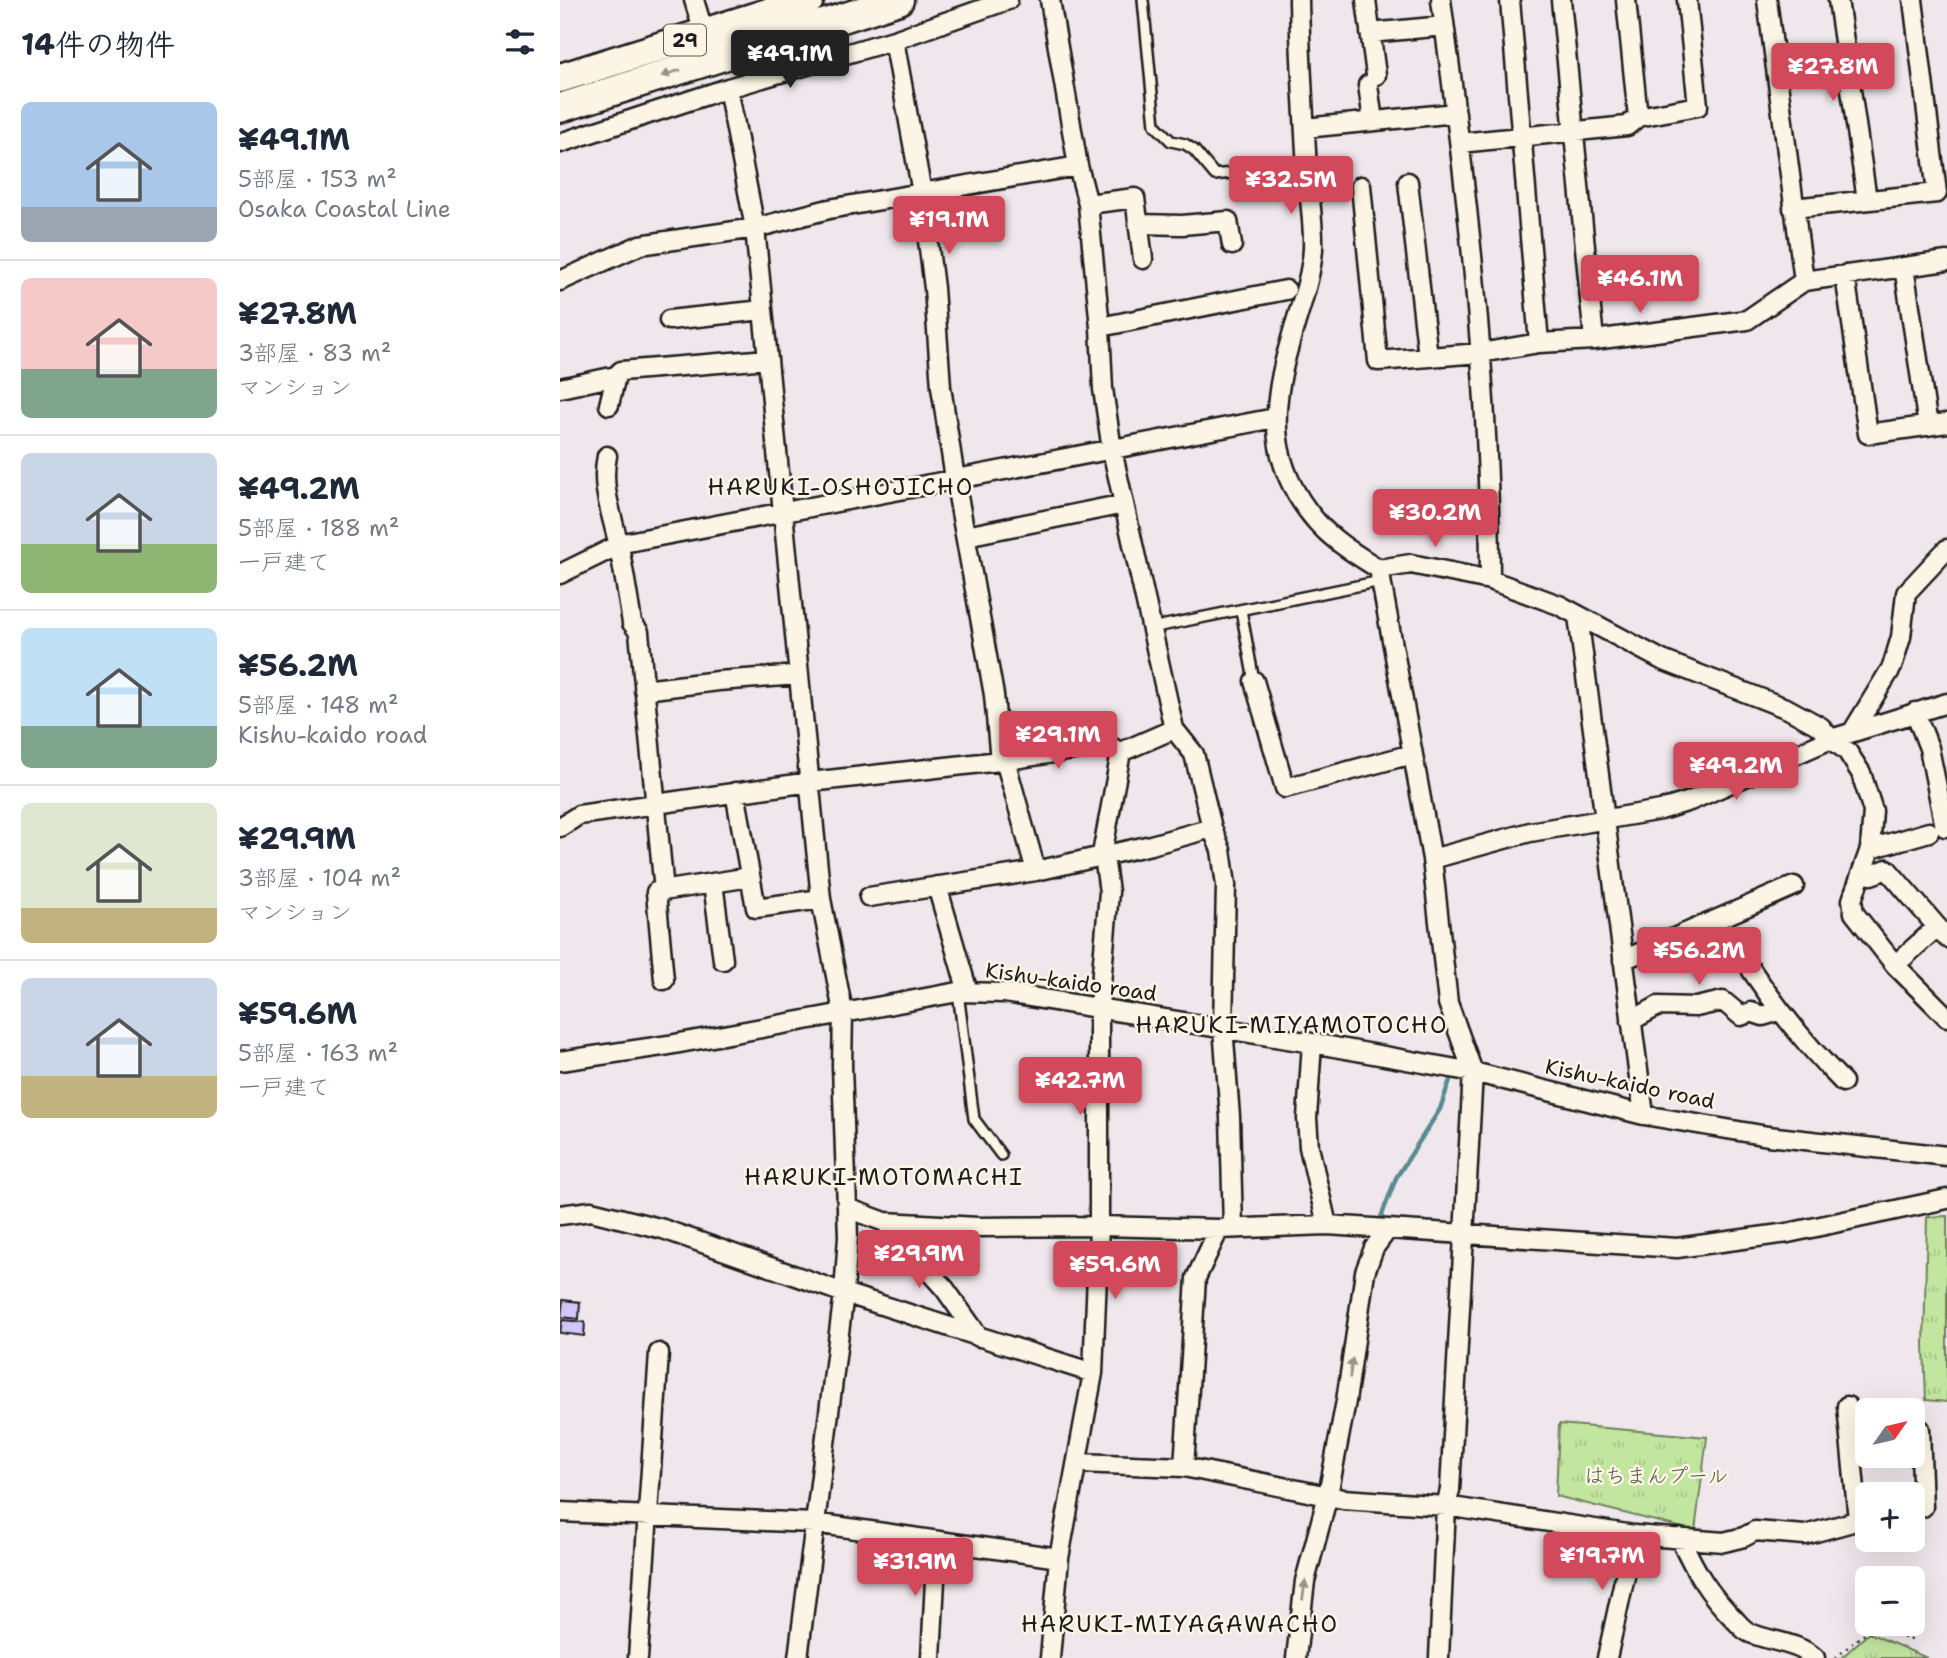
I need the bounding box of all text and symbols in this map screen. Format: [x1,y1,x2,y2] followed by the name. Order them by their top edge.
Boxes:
[501,23,539,61] icon: filters
[21,24,175,65] text: 14件の物件
[664,24,706,56] road number: 29
[733,31,847,90] pin: ¥49.1M
[747,38,833,68] text: ¥49.1M
[1776,43,1890,103] pin: ¥27.8M
[1787,51,1879,81] text: ¥27.8M
[660,69,681,79] one-way arrow
[238,119,350,160] text: ¥49.1M
[77,130,161,214] icon: home
[1234,156,1348,216] pin: ¥32.5M
[238,164,397,194] text: 5部屋 · 153 m²
[1245,164,1337,194] text: ¥32.5M
[238,194,451,224] text: Osaka Coastal Line
[892,196,1006,256] pin: ¥19.1M
[909,204,989,234] text: ¥19.1M
[1583,256,1697,315] pin: ¥46.1M
[1597,263,1683,293] text: ¥46.1M
[238,293,357,334] text: ¥27.8M
[77,306,161,390] icon: home
[238,338,391,368] text: 3部屋 · 83 m²
[238,372,352,402] text: マンション
[238,468,360,509] text: ¥49.2M
[708,472,974,502] district label: HARUKI-OSHOJICHO
[77,481,161,565] icon: home
[1378,490,1492,549] pin: ¥30.2M
[1389,497,1481,527] text: ¥30.2M
[238,513,399,543] text: 5部屋 · 188 m²
[238,547,330,577] text: 一戸建て
[238,645,358,686] text: ¥56.2M
[77,656,161,740] icon: home
[238,690,399,720] text: 5部屋 · 148 m²
[1001,712,1115,771] pin: ¥29.1M
[1015,719,1101,749] text: ¥29.1M
[238,720,427,750] text: Kishu-kaido road
[1679,742,1793,802] pin: ¥49.2M
[1689,750,1783,780] text: ¥49.2M
[238,818,356,859] text: ¥29.9M
[77,831,161,915] icon: home
[238,863,401,893] text: 3部屋 · 104 m²
[238,897,352,927] text: マンション
[1642,928,1756,987] pin: ¥56.2M
[1653,935,1745,965] text: ¥56.2M
[983,956,1159,1008] street label: Kishu-kaido road
[238,993,357,1034] text: ¥59.6M
[77,1006,161,1090] icon: home
[1136,1010,1448,1040] district label: HARUKI-MIYAMOTOCHO
[238,1038,398,1068] text: 5部屋 · 163 m²
[1543,1052,1717,1116] street label: Kishu-kaido road
[1023,1058,1137,1117] pin: ¥42.7M
[1035,1065,1125,1095] text: ¥42.7M
[238,1072,330,1102] text: 一戸建て
[744,1162,1024,1192] district label: HARUKI-MOTOMACHI
[862,1230,976,1290] pin: ¥29.9M
[874,1238,964,1268] text: ¥29.9M
[1058,1242,1172,1301] pin: ¥59.6M
[1069,1249,1161,1279] text: ¥59.6M
[1346,1357,1357,1379] one-way arrow
[1855,1398,1925,1468] north arrow
[1855,1398,1925,1636] map controls
[1584,1462,1728,1490] park label: はちまんプール
[1855,1482,1925,1552] button: +
[1545,1532,1659,1592] pin: ¥19.7M
[858,1538,972,1598] pin: ¥31.9M
[1559,1540,1645,1570] text: ¥19.7M
[873,1546,957,1576] text: ¥31.9M
[1855,1566,1925,1636] button: −
[1299,1579,1310,1601] one-way arrow
[1021,1609,1339,1639] district label: HARUKI-MIYAGAWACHO

